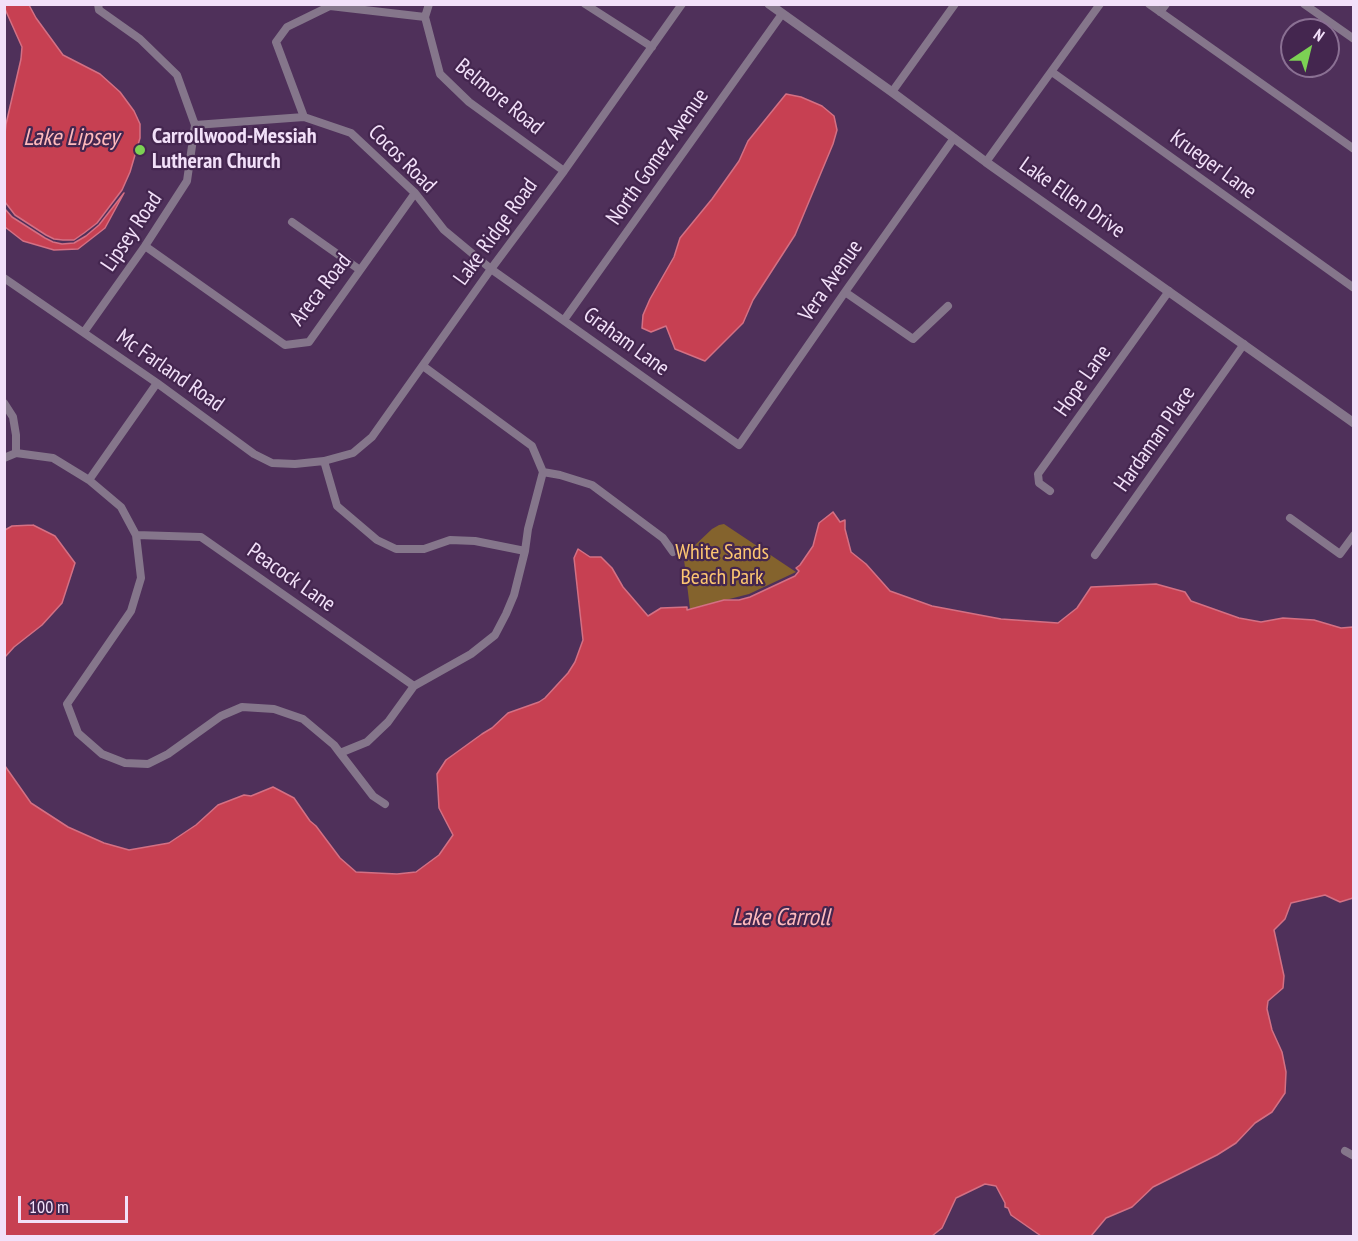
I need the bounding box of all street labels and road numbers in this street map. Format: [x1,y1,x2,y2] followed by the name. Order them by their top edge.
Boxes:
[450,53,548,141] street label: Belmore Road
[601,84,715,230] street label: North Gomez Avenue
[362,119,442,199] street label: Cocos Road
[1165,125,1261,205] street label: Krueger Lane
[1014,152,1130,244] street label: Lake Ellen Drive
[448,174,544,290] street label: Lake Ridge Road
[96,187,168,277] street label: Lipsey Road
[793,235,869,327] street label: Vera Avenue
[285,249,357,331] street label: Areca Road
[578,302,674,382] street label: Graham Lane
[111,324,229,418] street label: Mc Farland Road
[1049,340,1117,422] street label: Hope Lane
[1109,381,1201,497] street label: Hardaman Place
[242,538,340,618] street label: Peacock Lane

